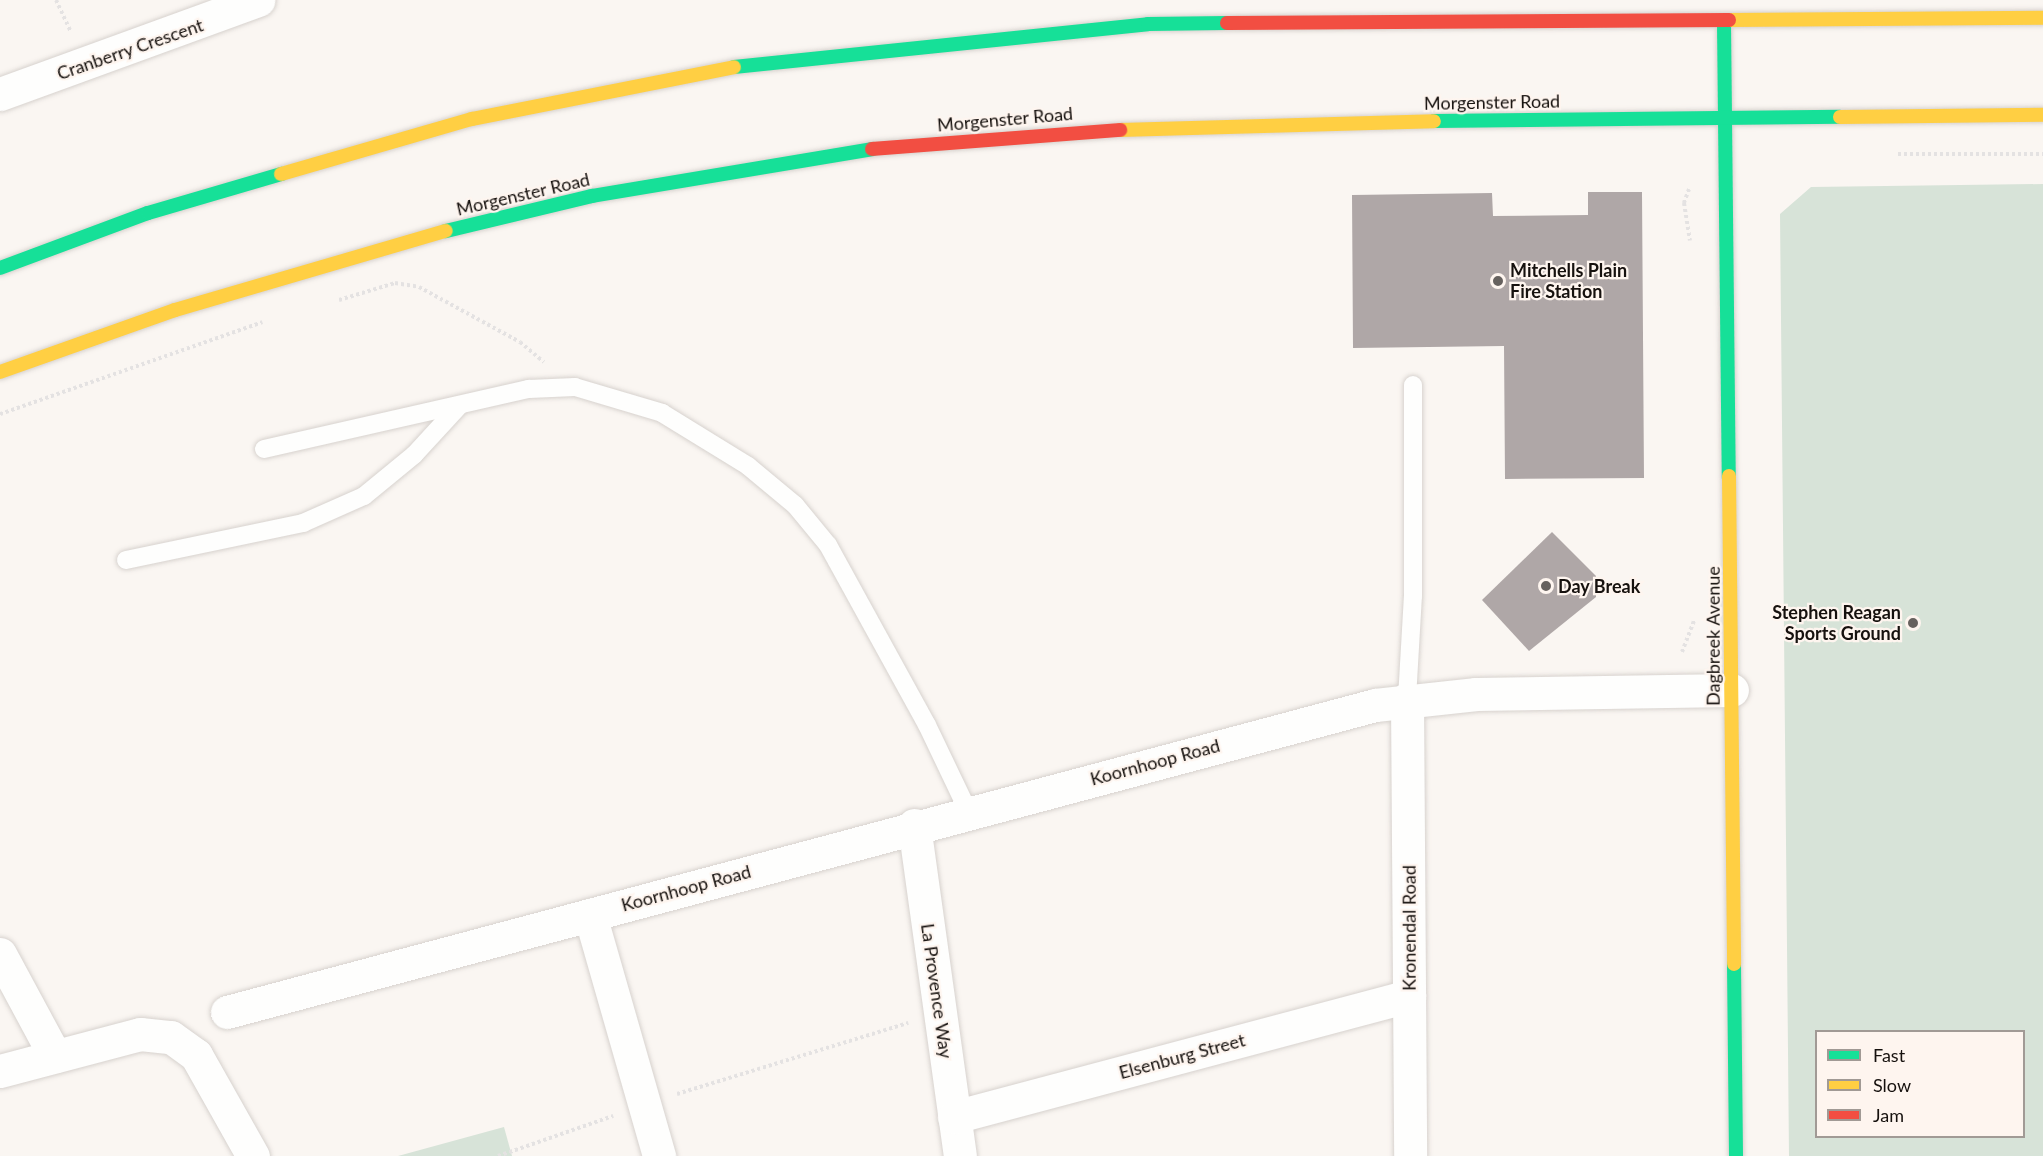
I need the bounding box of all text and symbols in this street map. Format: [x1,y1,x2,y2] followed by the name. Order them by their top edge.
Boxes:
[54,14,206,84] street label: Cranberry Crescent
[1424,90,1560,114] street label: Morgenster Road
[936,102,1074,136] street label: Morgenster Road
[454,168,592,220] street label: Morgenster Road
[1510,260,1627,302] place label: Mitchells Plain Fire Station
[1491,274,1505,288] marker: Mitchells Plain Fire Station
[1702,566,1724,706] street label: Dagbreek Avenue
[1558,575,1641,597] place label: Day Break
[1539,579,1553,593] marker: Day Break
[1772,602,1901,644] place label: Stephen Reagan Sports Ground
[1906,616,1920,630] marker: Stephen Reagan Sports Ground
[1088,734,1222,790] street label: Koornhoop Road
[619,860,753,916] street label: Koornhoop Road
[1398,865,1420,991] street label: Kronendal Road
[917,922,957,1060] street label: La Provence Way
[1117,1029,1247,1083] street label: Elsenburg Street
[1815,1030,2025,1138] legend
[1873,1044,1905,1066] text: Fast
[1873,1074,1911,1096] text: Slow
[1873,1104,1904,1126] text: Jam

